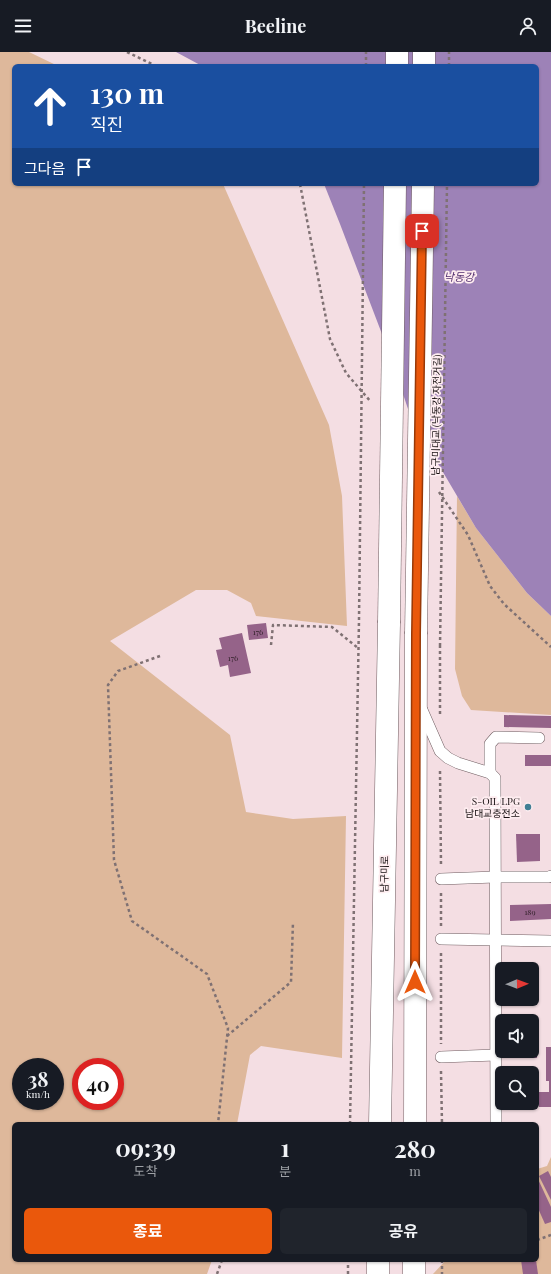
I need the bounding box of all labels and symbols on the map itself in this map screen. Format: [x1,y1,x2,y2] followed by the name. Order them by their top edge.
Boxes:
[405,214,439,248] pin
[444,269,476,284] water label: 낙동강
[428,354,444,476] street label: 남구미대교 (낙동강 자전거길)
[253,626,263,637] house number: 176
[228,652,238,663] house number: 176
[465,794,520,820] place label: S-OIL LPG 남대교충전소
[523,802,533,812] marker: S-OIL LPG 남대교충전소
[377,855,391,893] street label: 남구미로
[524,906,536,917] house number: 189
[394,961,436,1003] position arrow
[495,962,539,1006] north arrow
[72,1058,124,1110] speed limit sign: 40

